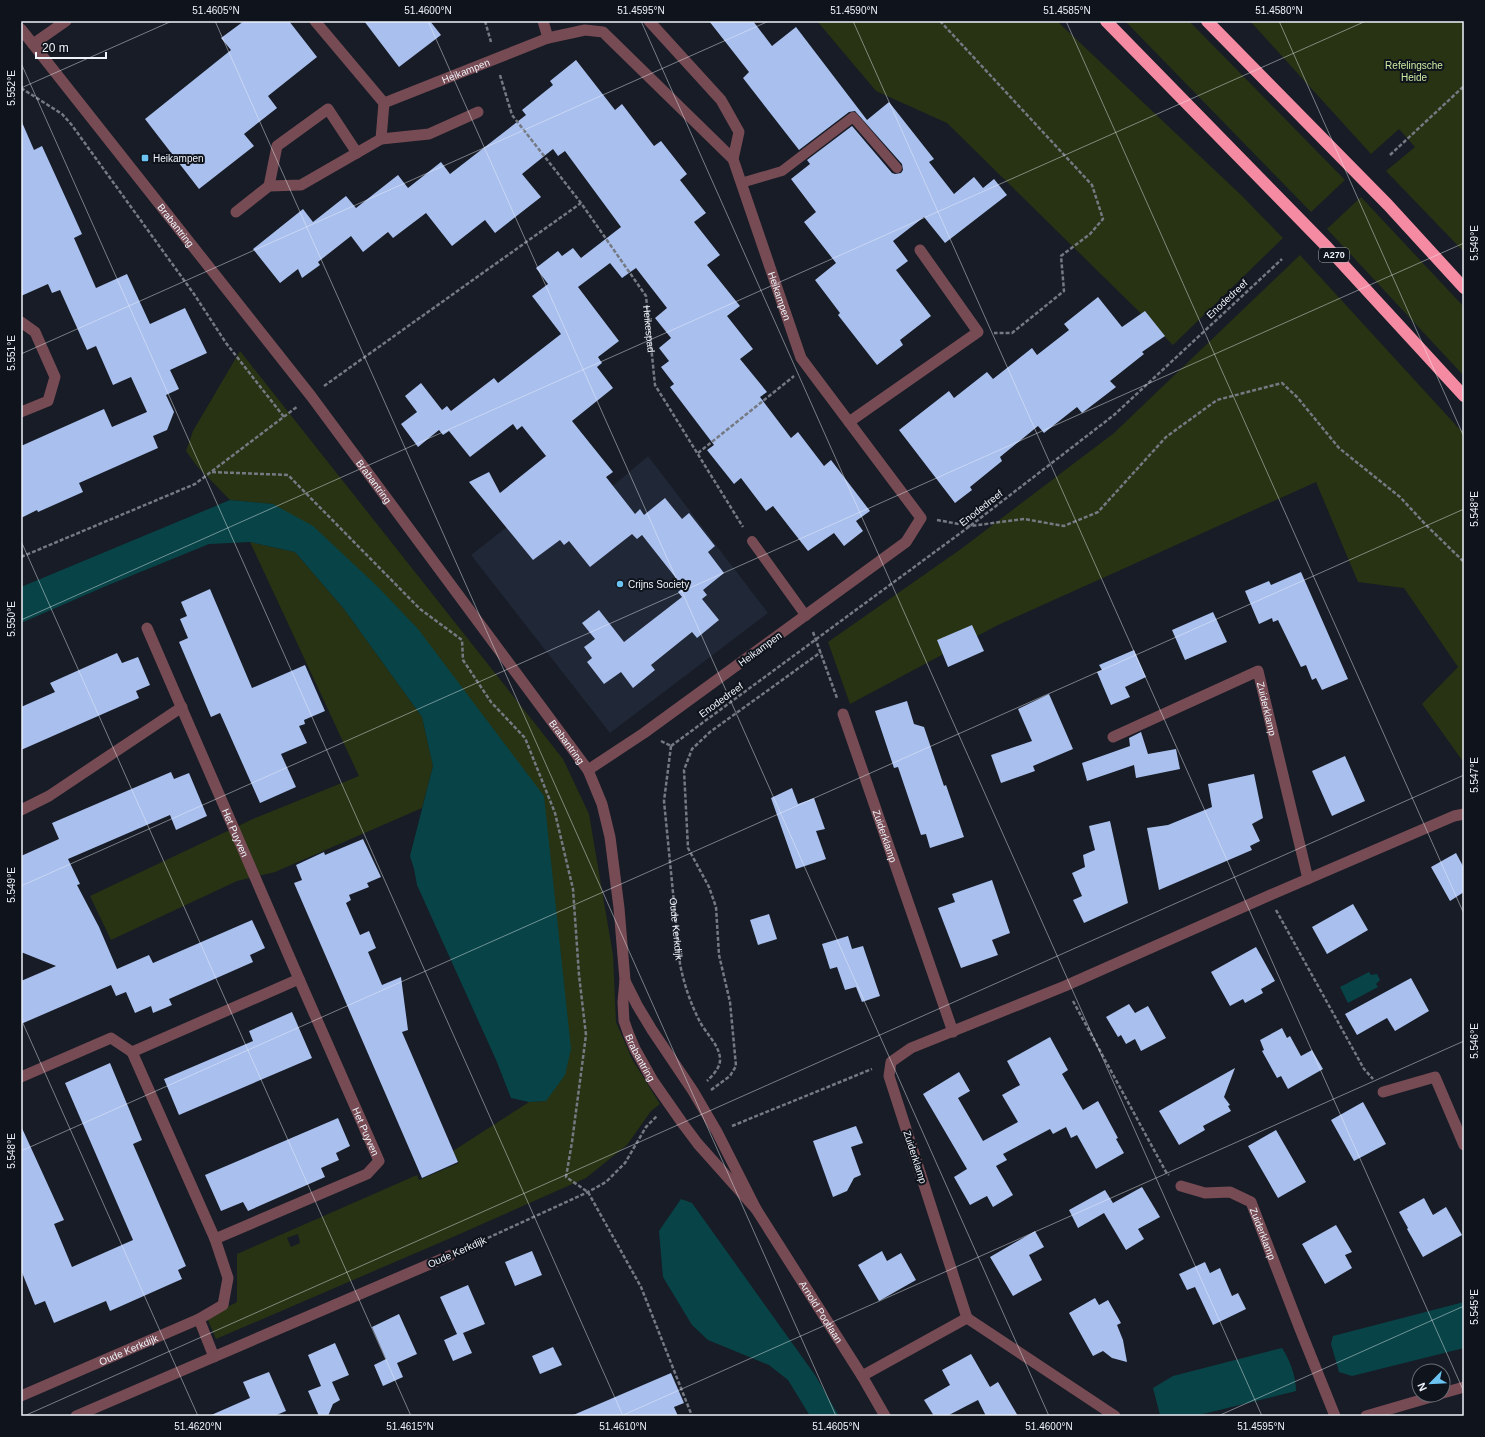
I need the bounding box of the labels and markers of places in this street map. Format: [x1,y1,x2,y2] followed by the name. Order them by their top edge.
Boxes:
[140,153,150,163] marker: Heikampen
[153,153,204,164] place label: Heikampen
[615,579,625,589] marker: Crijns Society
[628,579,689,590] place label: Crijns Society

